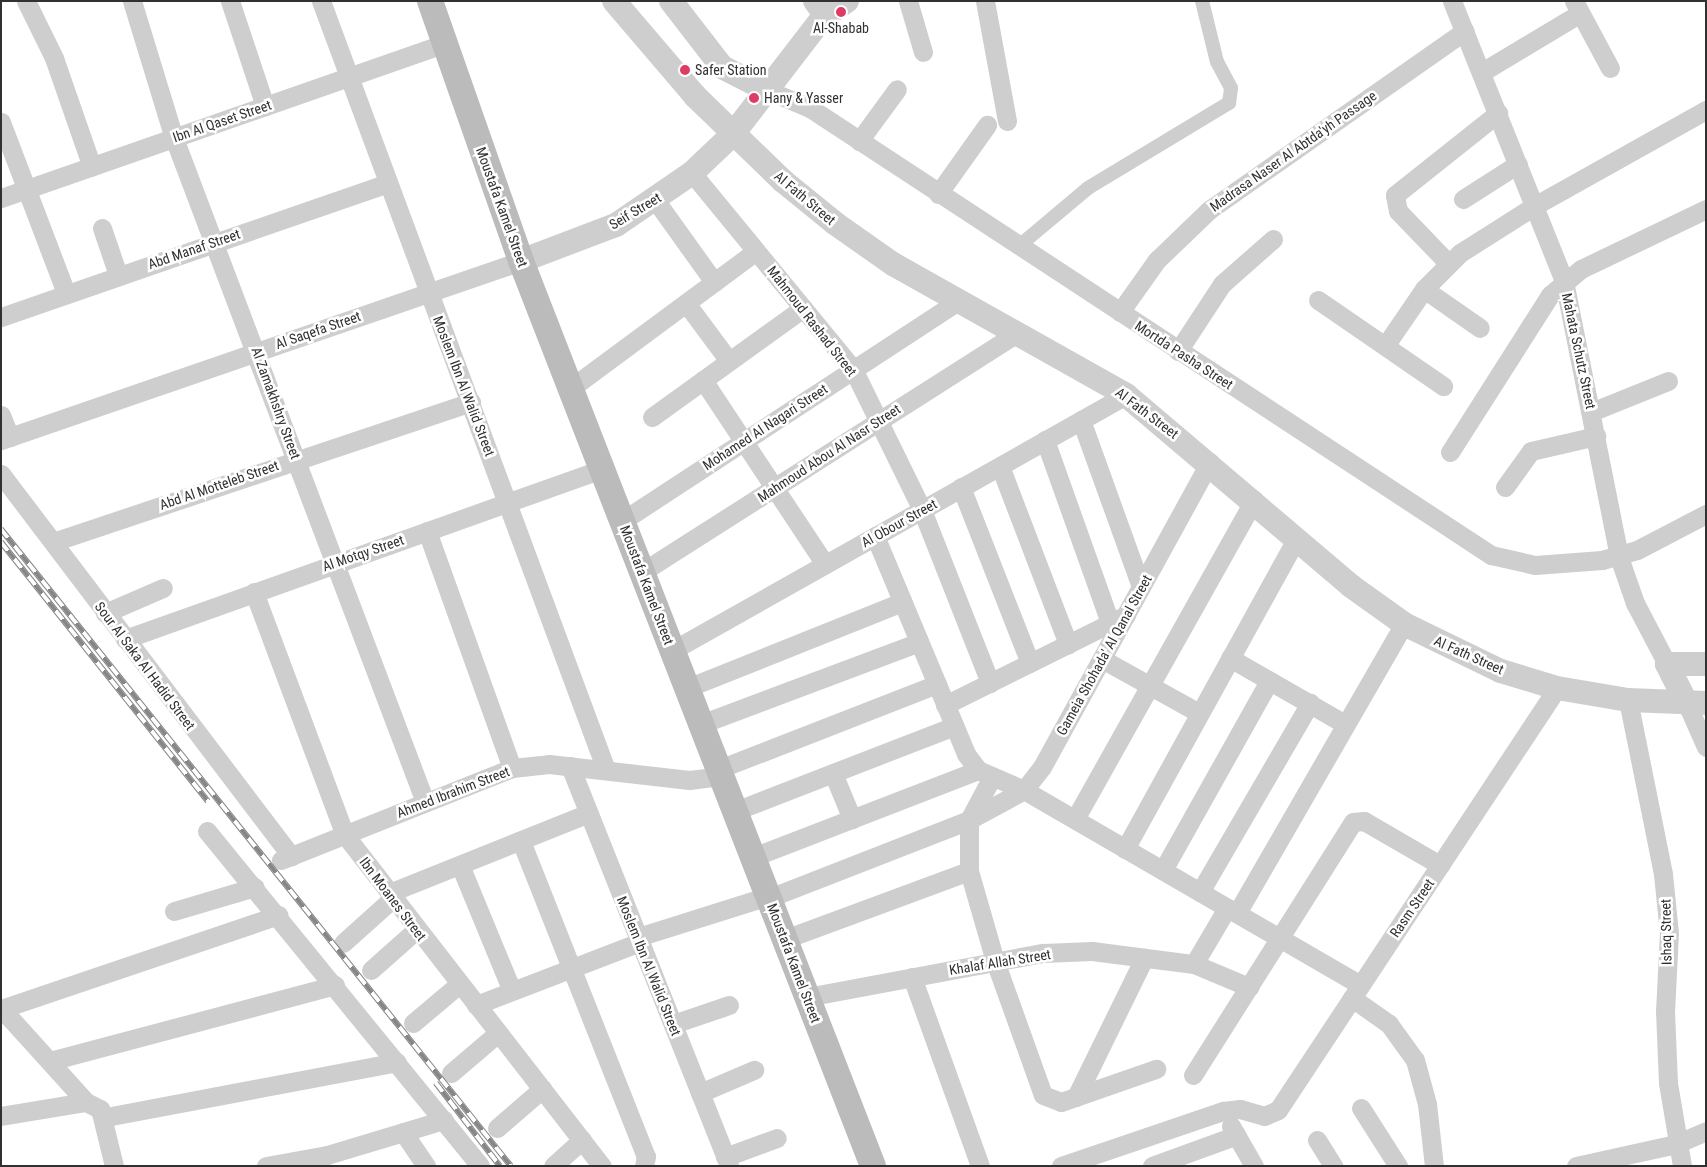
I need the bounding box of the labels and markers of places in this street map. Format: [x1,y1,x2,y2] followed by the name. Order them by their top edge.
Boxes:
[835,6,847,18] marker: Al-Shabab
[813,20,869,36] place label: Al-Shabab
[695,62,767,78] place label: Safer Station
[679,64,691,76] marker: Safer Station
[764,90,843,106] place label: Hany & Yasser
[748,92,760,104] marker: Hany & Yasser

